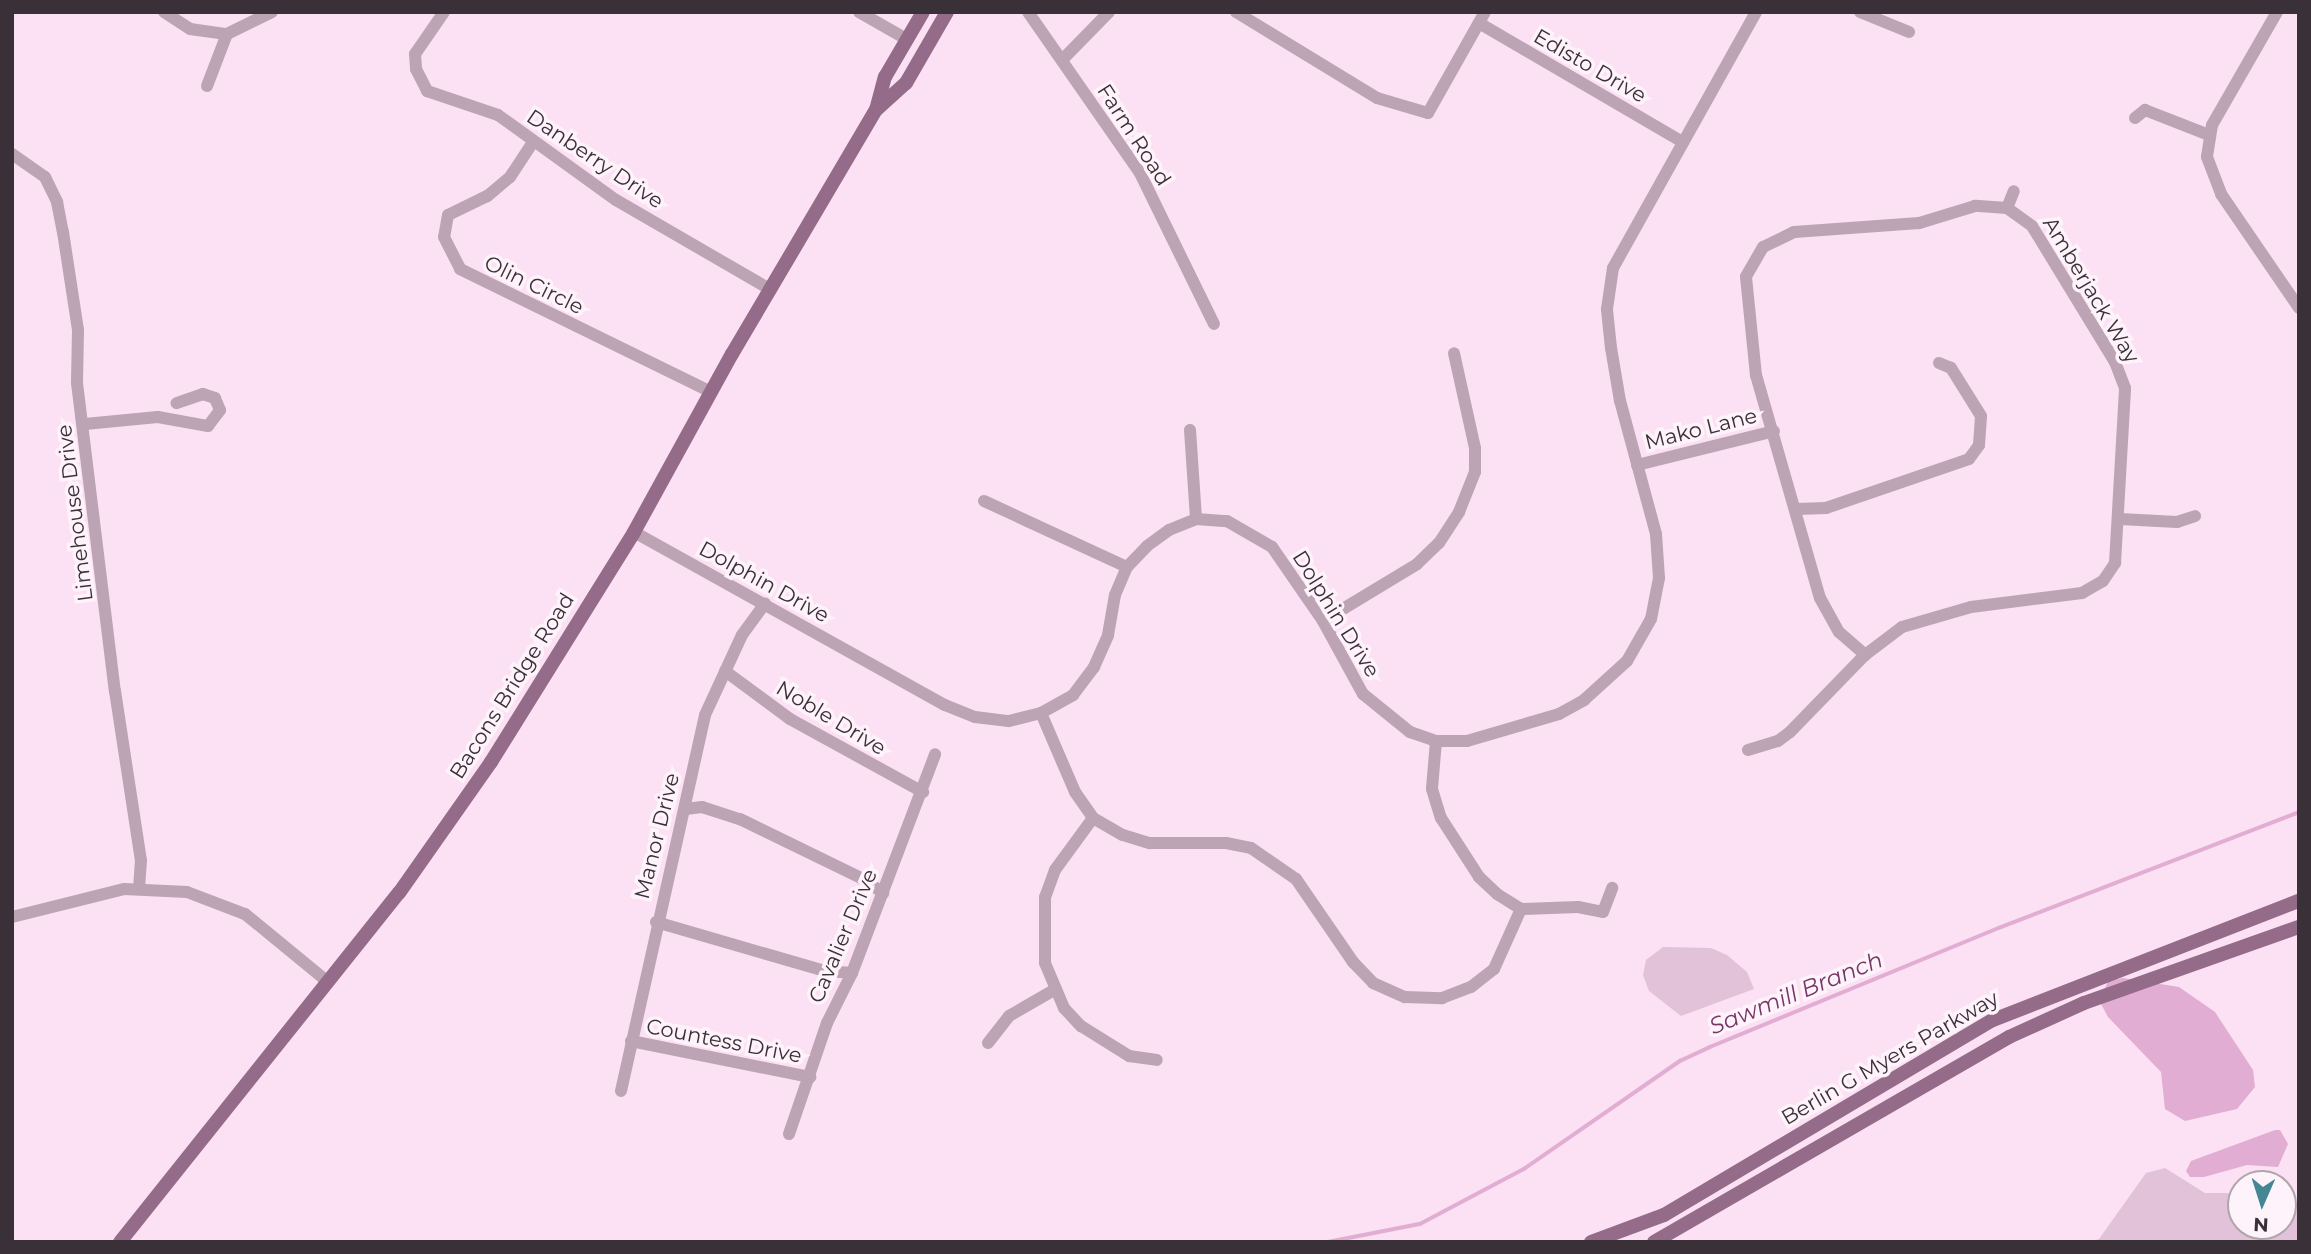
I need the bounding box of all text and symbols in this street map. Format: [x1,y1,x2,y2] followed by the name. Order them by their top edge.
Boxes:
[1529,24,1651,108] street label: Edisto Drive
[1092,79,1176,191] street label: Farm Road
[522,104,668,214] street label: Danberry Drive
[2037,212,2145,368] street label: Amberjack Way
[480,250,588,320] street label: Olin Circle
[1642,403,1760,455] street label: Mako Lane
[52,423,98,603] street label: Limehouse Drive
[695,536,833,628] street label: Dolphin Drive
[1287,546,1385,682] street label: Dolphin Drive
[444,588,580,784] street label: Bacons Bridge Road
[772,675,890,761] street label: Noble Drive
[629,770,685,902] street label: Manor Drive
[803,865,883,1007] street label: Cavalier Drive
[1705,946,1887,1040] water label: Sawmill Branch
[1777,986,2003,1130] street label: Berlin G Myers Parkway
[644,1014,804,1068] street label: Countess Drive
[2227,1170,2297,1240] north arrow
[2253,1213,2269,1236] text: N

